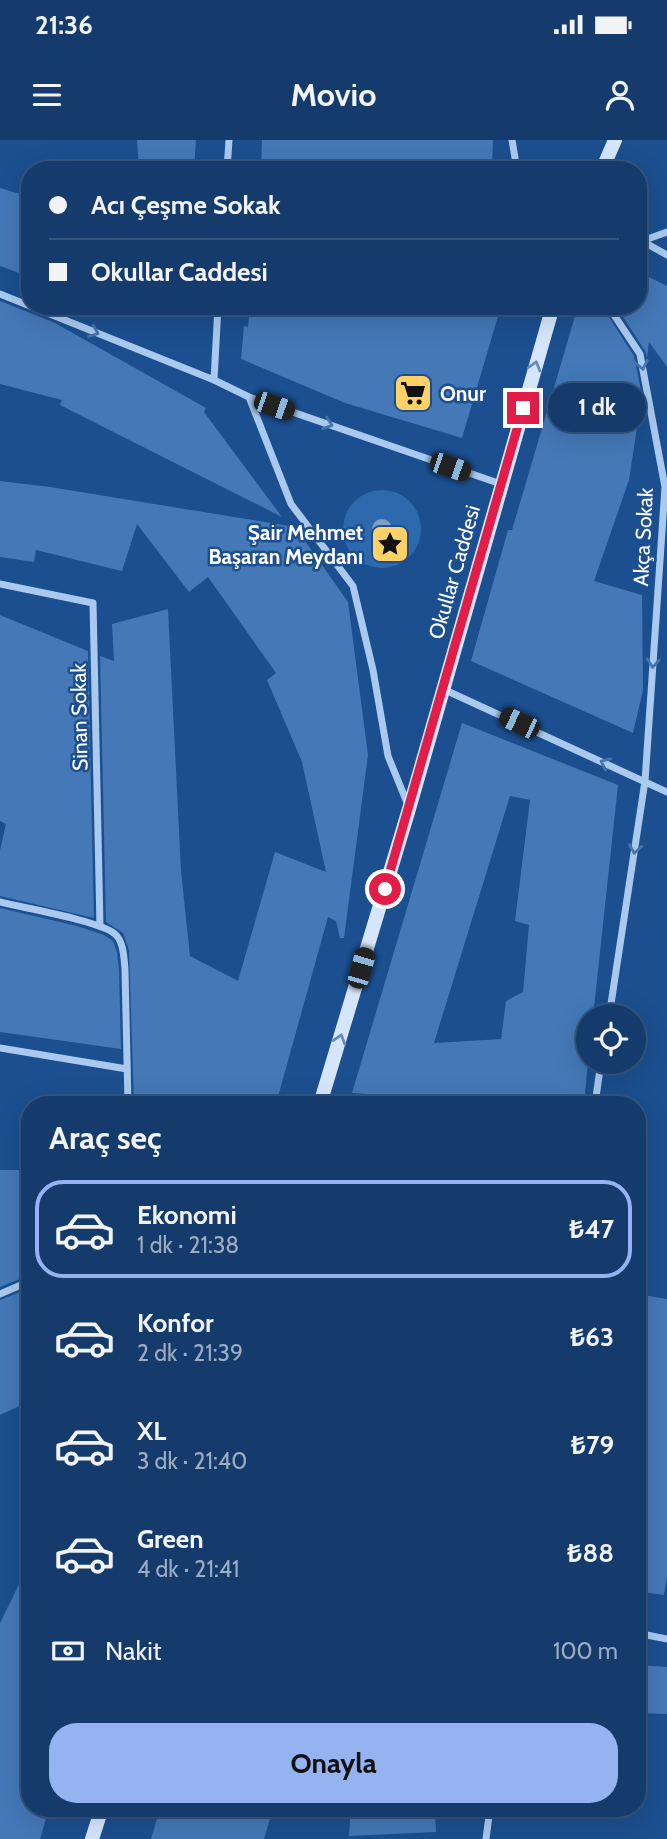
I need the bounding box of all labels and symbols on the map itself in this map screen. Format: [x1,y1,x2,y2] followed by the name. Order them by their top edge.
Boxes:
[87,323,99,337] one-way arrow
[633,359,648,371] one-way arrow
[527,361,541,373] one-way arrow
[392,372,434,414] supermarket icon: Onur
[440,381,486,406] place label: Onur
[548,384,646,432] callout: 1 dk
[251,389,298,423] car
[507,392,539,424] route end
[321,416,333,430] one-way arrow
[427,450,474,484] car
[628,486,658,587] street label: Akça Sokak
[423,502,485,642] street label: Okullar Caddesi
[208,520,363,569] place label: Şair Mehmet Başaran Meydanı
[369,523,411,565] place icon: Şair Mehmet Başaran Meydanı
[646,658,661,669] one-way arrow
[66,662,92,771] street label: Sinan Sokak
[496,705,543,741] car
[600,757,612,771] one-way arrow
[628,843,643,855] one-way arrow
[369,873,401,905] route start
[346,945,377,991] car
[331,1033,346,1045] one-way arrow

